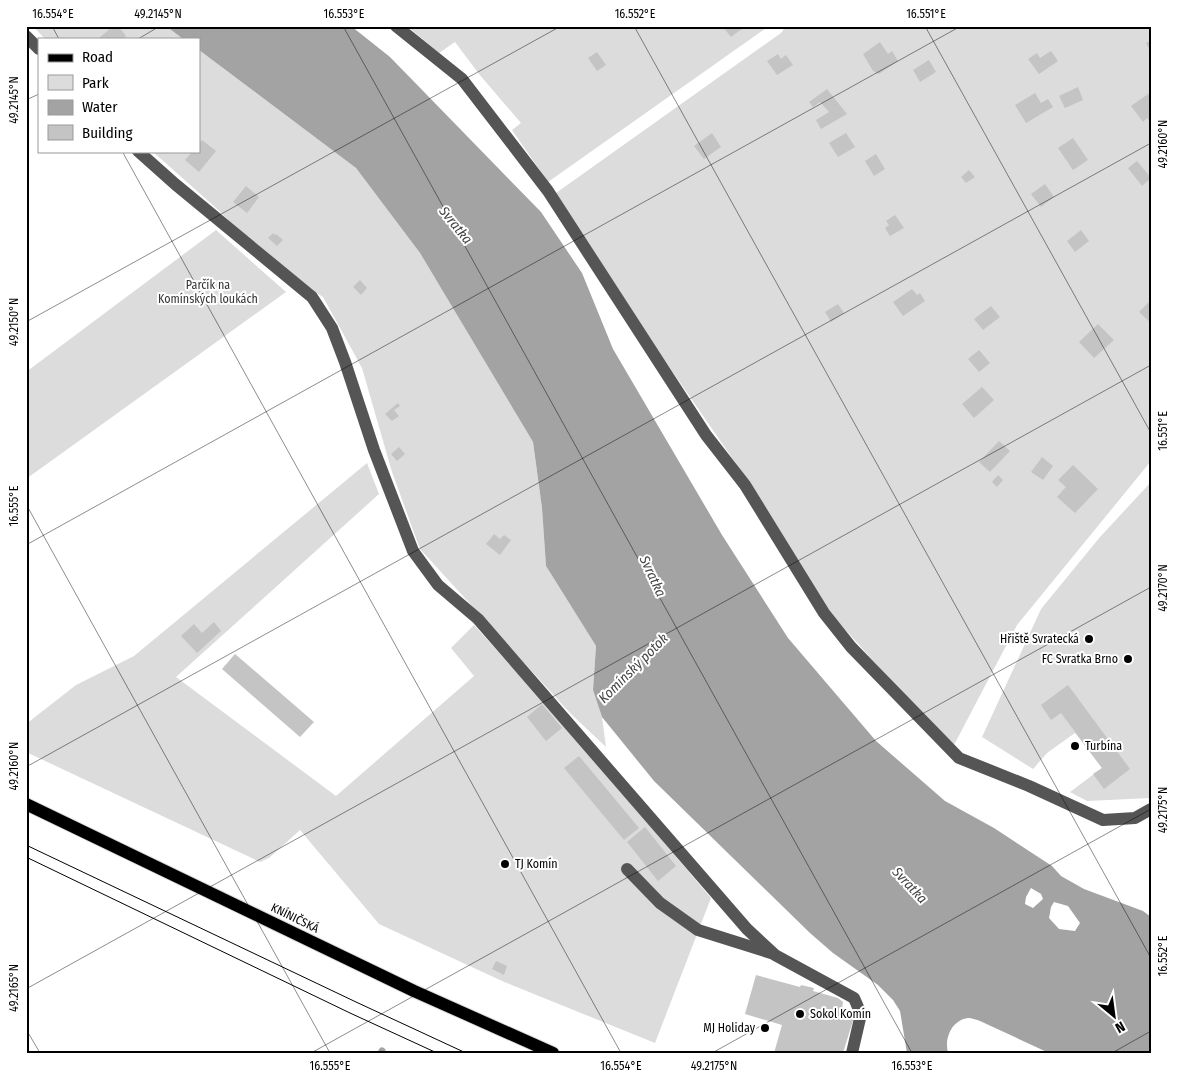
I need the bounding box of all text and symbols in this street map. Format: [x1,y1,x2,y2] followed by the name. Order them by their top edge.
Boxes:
[32,7,74,21] text: 16.554°E
[134,7,182,21] text: 49.2145°N
[324,7,365,21] text: 16.553°E
[615,7,656,21] text: 16.552°E
[906,7,946,21] text: 16.551°E
[38,38,200,152] legend
[82,48,113,66] text: Road
[82,74,109,92] text: Park
[7,76,21,124] text: 49.2145°N
[82,98,118,116] text: Water
[1156,120,1170,168] text: 49.2160°N
[82,124,133,142] text: Building
[435,202,476,248] water label: Svratka
[158,278,258,306] park label: Parčík na Komínských loukách
[7,298,21,346] text: 49.2150°N
[1156,411,1170,451] text: 16.551°E
[7,485,21,526] text: 16.555°E
[635,552,669,599] water label: Svratka
[1156,564,1170,612] text: 49.2170°N
[595,630,672,707] water label: Komínský potok
[1000,632,1079,646] place label: Hřiště Svratecká
[1083,633,1095,645] marker: Hřiště Svratecká
[1042,652,1118,666] place label: FC Svratka Brno
[1122,653,1134,665] marker: FC Svratka Brno
[1085,739,1122,753] place label: Turbína
[1069,740,1081,752] marker: Turbína
[7,742,21,790] text: 49.2160°N
[1156,787,1170,833] text: 49.2175°N
[515,857,558,871] place label: TJ Komín
[499,858,511,870] marker: TJ Komín
[888,863,931,907] water label: Svratka
[269,899,322,936] street label: KNÍNIČSKÁ
[1156,935,1170,976] text: 16.552°E
[7,964,21,1012] text: 49.2165°N
[1090,992,1140,1042] north arrow
[810,1007,871,1021] place label: Sokol Komín
[794,1008,806,1020] marker: Sokol Komín
[1112,1017,1128,1036] text: N
[703,1021,756,1035] place label: MJ Holiday
[759,1022,771,1034] marker: MJ Holiday
[310,1059,351,1073] text: 16.555°E
[600,1059,642,1073] text: 16.554°E
[691,1059,737,1073] text: 49.2175°N
[892,1059,933,1073] text: 16.553°E

